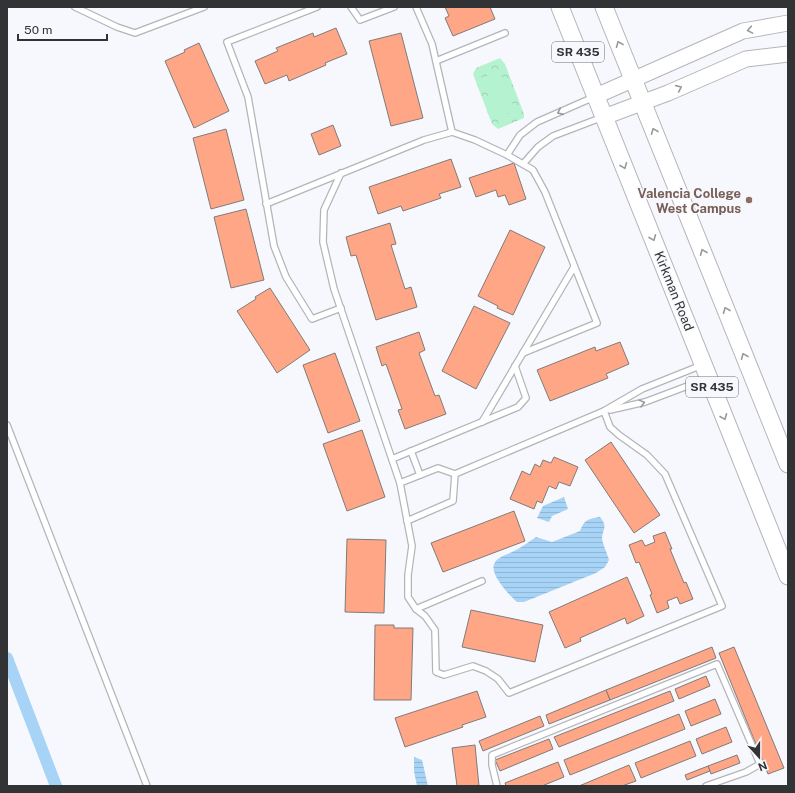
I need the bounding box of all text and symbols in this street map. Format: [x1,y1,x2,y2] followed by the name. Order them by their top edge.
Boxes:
[18,16,107,42] scale bar
[24,23,52,37] text: 50 m
[746,25,753,34] one-way arrow
[616,40,624,47] one-way arrow
[552,42,604,62] road number: SR 435
[675,85,682,93] one-way arrow
[556,107,564,115] one-way arrow
[651,128,659,135] one-way arrow
[619,163,627,170] one-way arrow
[638,186,741,216] place label: Valencia College West Campus
[744,195,754,205] marker: Valencia College West Campus
[648,235,656,242] one-way arrow
[700,248,708,256] one-way arrow
[651,249,697,333] street label: Kirkman Road
[723,306,731,313] one-way arrow
[741,352,749,359] one-way arrow
[686,377,738,397] road number: SR 435
[638,399,645,408] one-way arrow
[720,414,728,421] one-way arrow
[739,737,779,777] north arrow
[756,759,769,773] text: N

